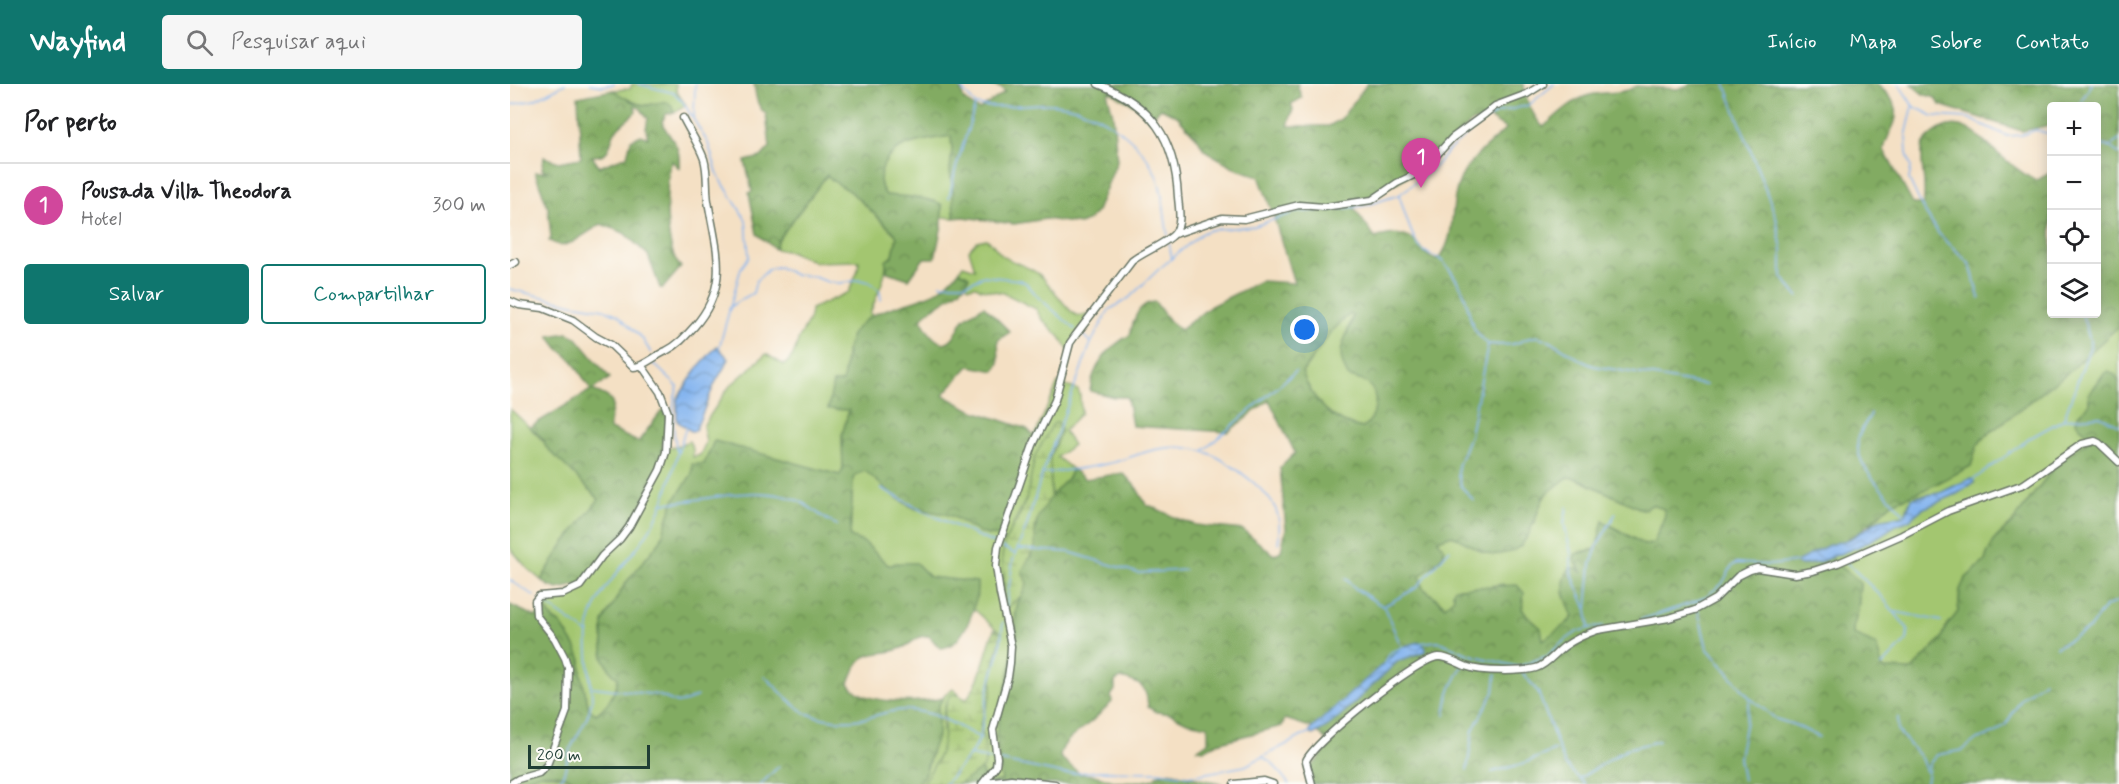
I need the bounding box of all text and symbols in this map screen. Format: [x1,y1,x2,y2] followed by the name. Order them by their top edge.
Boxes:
[162,15,582,69] search box
[30,24,126,61] text: Wayfind
[183,26,216,59] icon: search
[231,28,366,56] text: Pesquisar aqui
[1767,28,1817,56] text: Início
[1850,28,1897,56] text: Mapa
[1930,28,1982,56] text: Sobre
[2015,28,2089,56] text: Contato
[2047,102,2101,318] map controls
[2047,102,2101,156] button: +
[24,106,117,140] text: Por perto
[1402,138,1440,188] pin: 1
[2047,156,2101,210] button: −
[81,178,292,206] text: Pousada Villa Theodora
[39,192,48,219] text: 1
[432,192,486,219] text: 300 m
[81,206,122,233] text: Hotel
[2047,210,2101,264] button: locate
[24,264,249,324] button: Salvar
[261,264,486,324] button: Compartilhar
[2047,264,2101,318] button: layers
[1290,315,1319,344] your location
[528,742,650,770] scale bar
[537,745,581,766] text: 200 m

